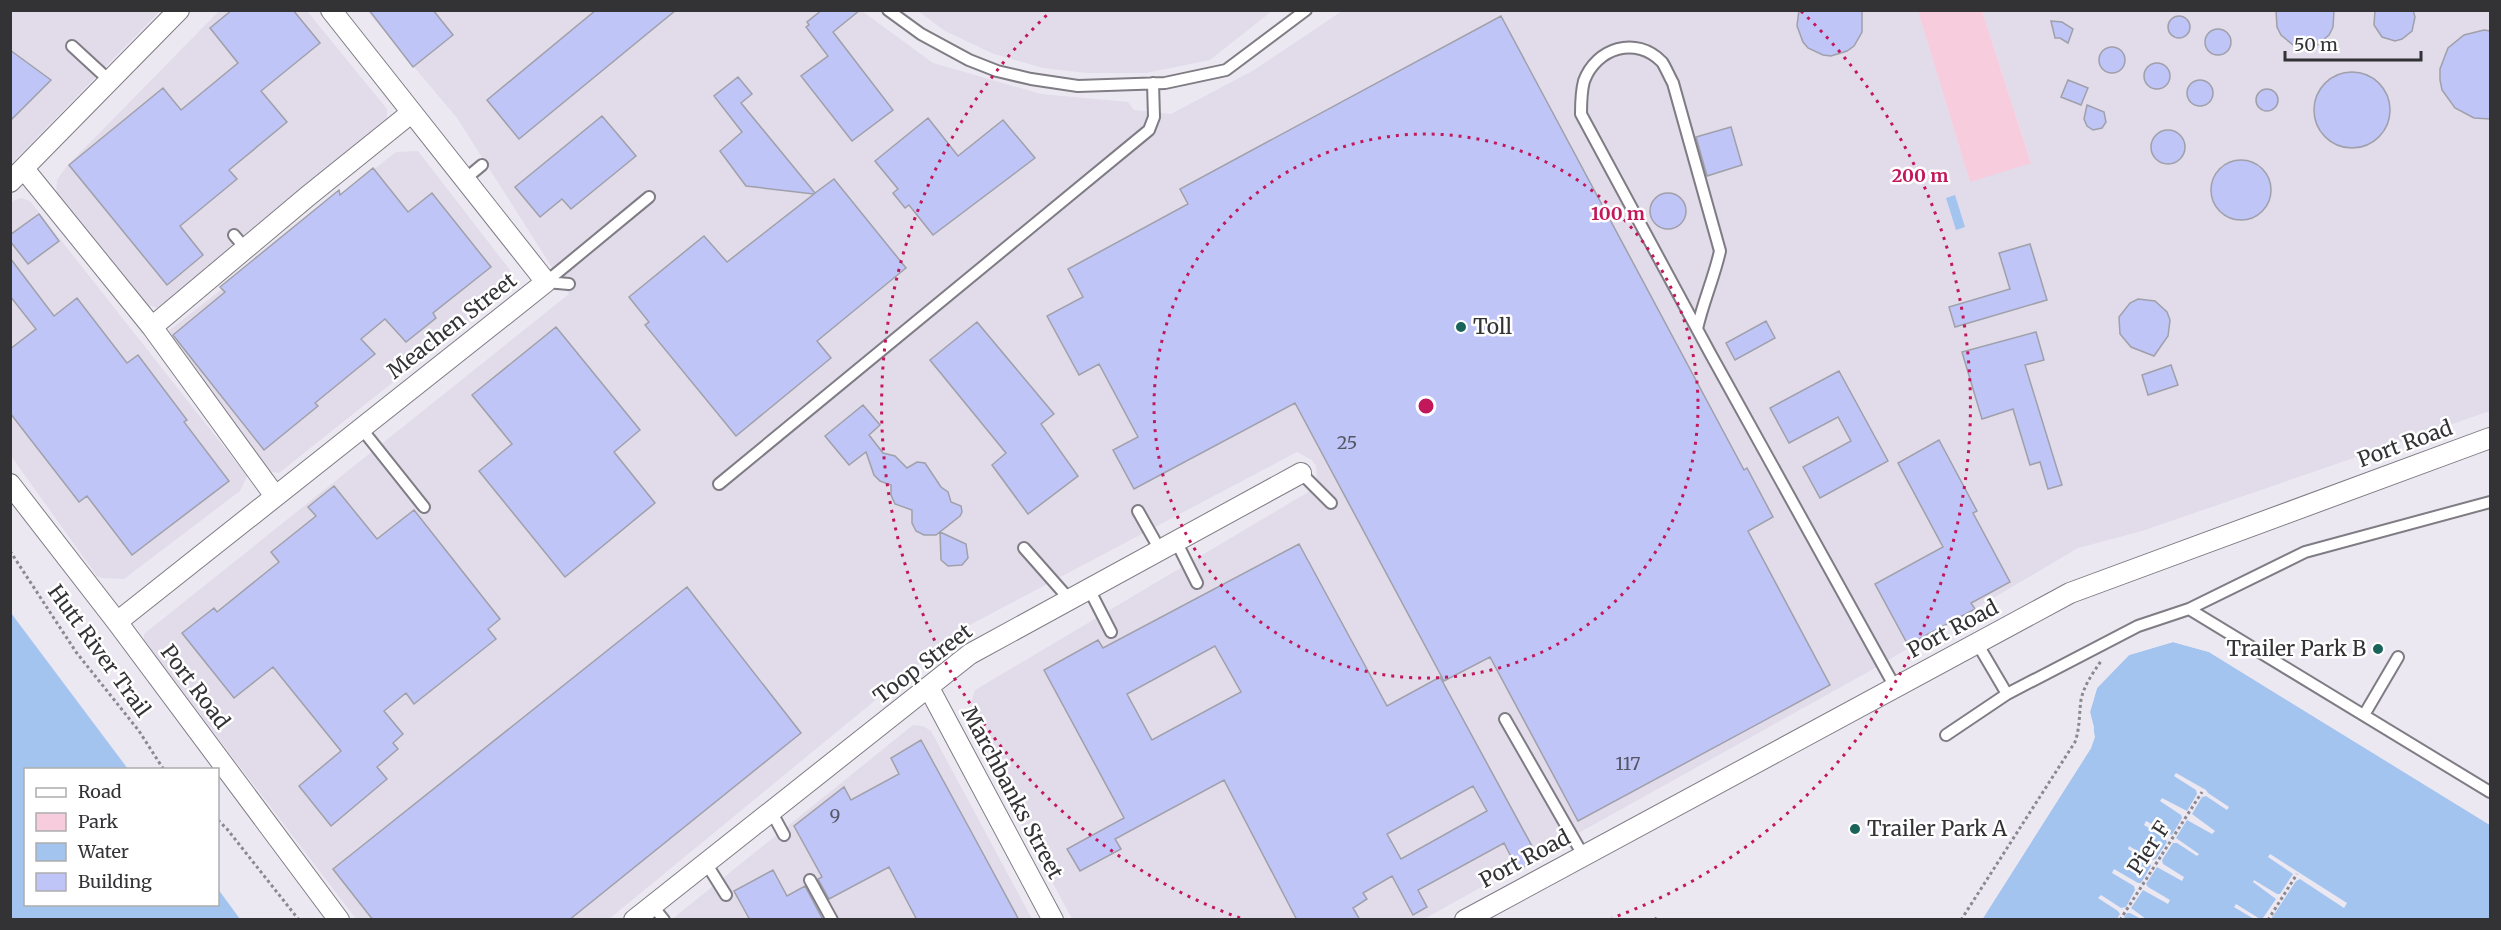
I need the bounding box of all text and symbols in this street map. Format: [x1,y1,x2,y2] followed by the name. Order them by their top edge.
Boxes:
[2285,24,2422,62] scale bar
[2294,33,2338,56] text: 50 m
[1892,164,1948,187] text: 200 m
[1591,202,1645,225] text: 100 m
[382,267,522,385] street label: Meachen Street
[1473,313,1513,340] place label: Toll
[1454,320,1468,334] marker: Toll
[1416,396,1436,416] centre of rings
[2354,414,2456,473] street label: Port Road
[1337,431,1357,454] house number: 25
[42,579,157,723] street label: Hutt River Trail
[1903,593,2003,664] street label: Port Road
[868,618,978,710] street label: Toop Street
[2227,635,2366,662] place label: Trailer Park B
[155,639,236,735] street label: Port Road
[2371,642,2385,656] marker: Trailer Park B
[956,702,1069,884] street label: Marchbanks Street
[1616,752,1640,775] house number: 117
[24,768,219,906] legend
[78,780,122,803] text: Road
[830,804,840,827] house number: 9
[78,810,119,833] text: Park
[1867,815,2007,842] place label: Trailer Park A
[2121,816,2176,880] street label: Pier F
[1848,822,1862,836] marker: Trailer Park A
[1475,823,1575,894] street label: Port Road
[77,840,129,863] text: Water
[78,870,152,893] text: Building

